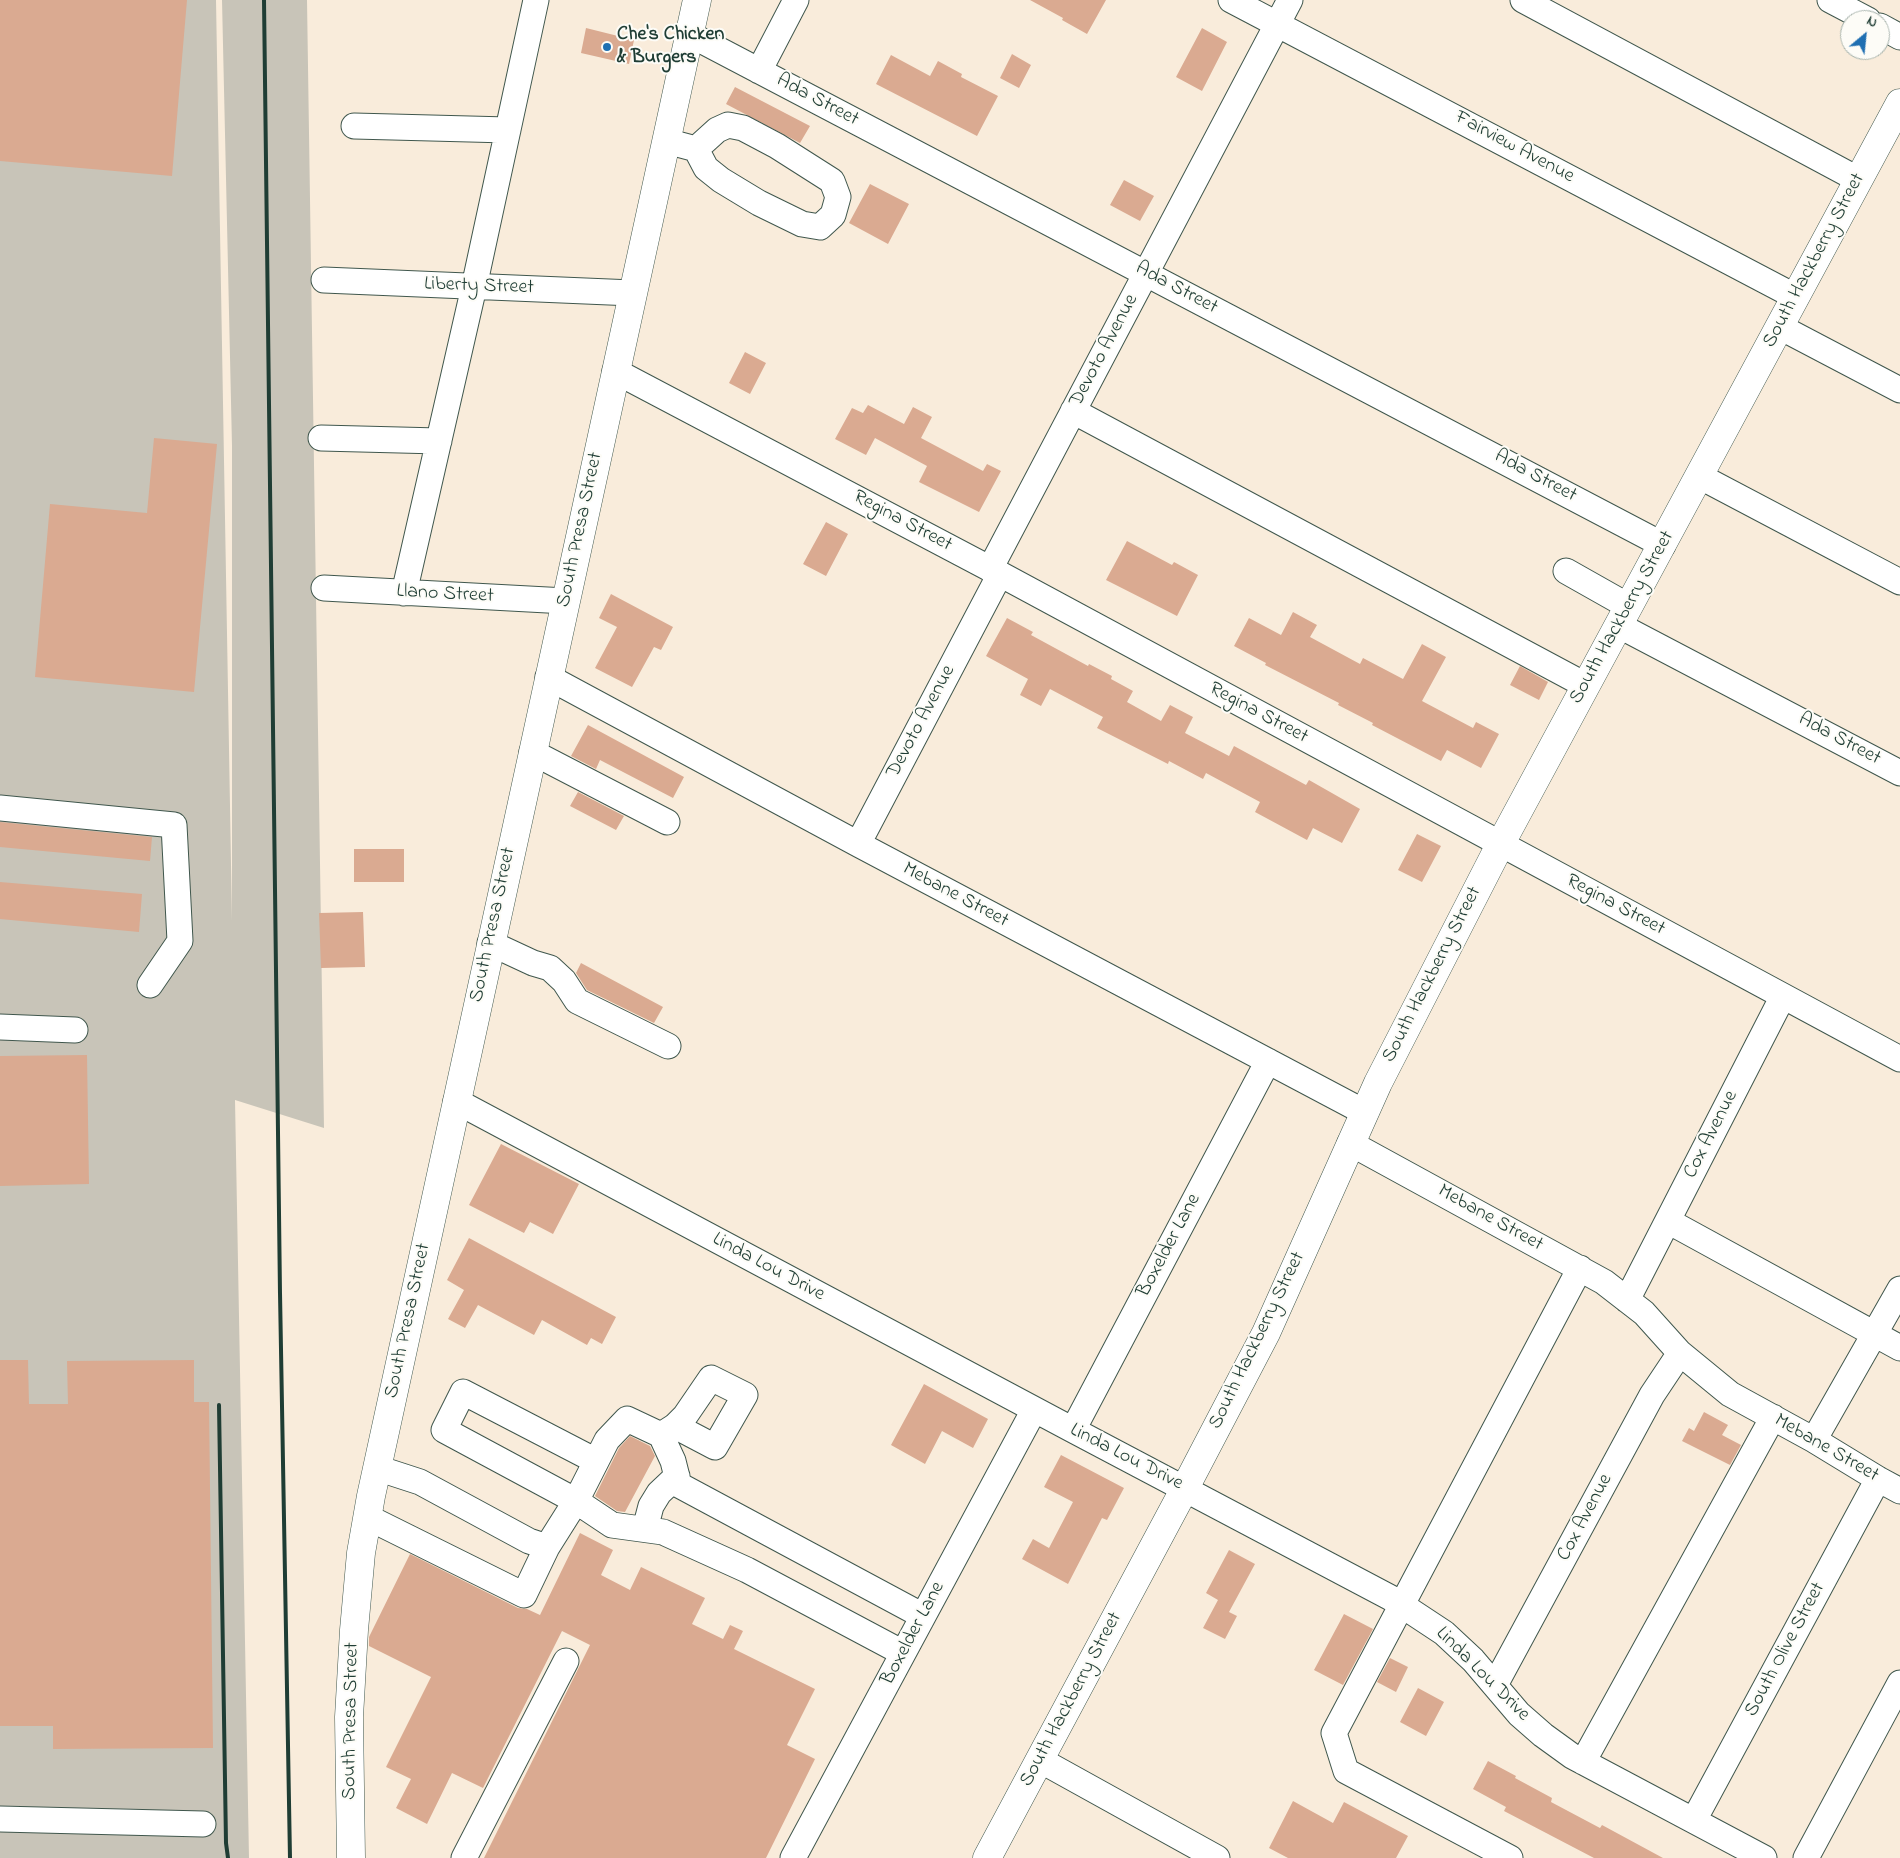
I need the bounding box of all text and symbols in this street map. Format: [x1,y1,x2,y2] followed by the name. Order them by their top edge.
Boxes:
[1840,10,1890,60] north arrow
[1863,11,1881,34] text: N
[617,24,724,71] place label: Che's Chicken & Burgers
[601,41,613,53] marker: Che's Chicken & Burgers
[772,69,862,133] street label: Ada Street
[1450,106,1578,190] street label: Fairview Avenue
[1759,170,1871,352] street label: South Hackberry Street
[1131,257,1221,321] street label: Ada Street
[424,273,534,301] street label: Liberty Street
[1065,291,1145,411] street label: Devoto Avenue
[1490,445,1580,509] street label: Ada Street
[553,450,609,610] street label: South Presa Street
[848,486,956,558] street label: Regina Street
[1565,527,1681,709] street label: South Hackberry Street
[396,580,494,610] street label: Llano Street
[882,662,962,782] street label: Devoto Avenue
[1204,678,1312,750] street label: Regina Street
[1794,708,1884,772] street label: Ada Street
[466,845,522,1005] street label: South Presa Street
[898,858,1012,934] street label: Mebane Street
[1561,870,1669,942] street label: Regina Street
[1378,883,1488,1067] street label: South Hackberry Street
[1680,1087,1744,1183] street label: Cox Avenue
[1433,1180,1547,1258] street label: Mebane Street
[1133,1190,1207,1302] street label: Boxelder Lane
[708,1228,828,1308] street label: Linda Lou Drive
[381,1241,437,1401] street label: South Presa Street
[1205,1248,1311,1434] street label: South Hackberry Street
[1769,1409,1883,1489] street label: Mebane Street
[1065,1419,1187,1497] street label: Linda Lou Drive
[1553,1470,1619,1566] street label: Cox Avenue
[877,1578,951,1690] street label: Boxelder Lane
[1741,1579,1831,1721] street label: South Olive Street
[1016,1609,1128,1791] street label: South Hackberry Street
[1430,1623,1534,1727] street label: Linda Lou Drive
[339,1642,365,1800] street label: South Presa Street

